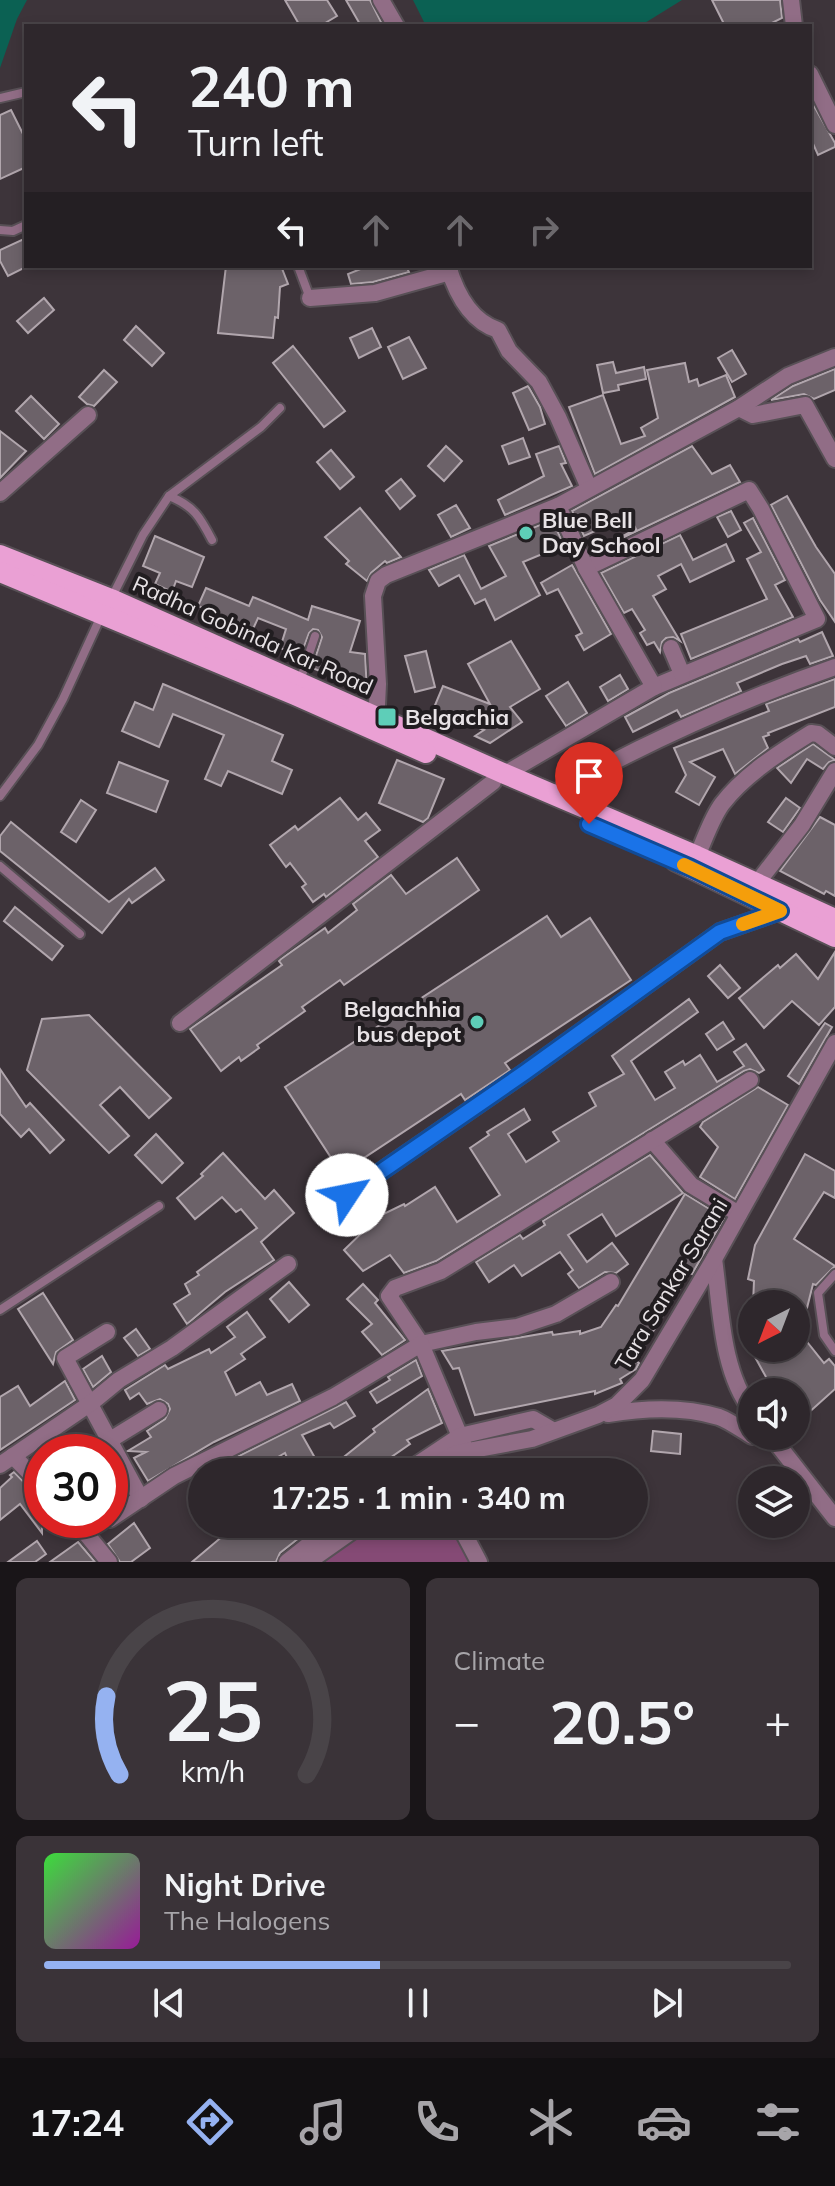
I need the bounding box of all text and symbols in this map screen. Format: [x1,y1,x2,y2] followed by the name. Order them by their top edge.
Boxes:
[188,51,355,121] text: 240 m
[56,56,160,160] icon: left
[188,120,324,165] text: Turn left
[270,208,314,252] icon: left
[354,208,398,252] icon: ahead
[438,208,482,252] icon: ahead
[522,208,566,252] icon: right
[542,506,661,559] place label: Blue Bell Day School
[517,524,535,542] marker: Blue Bell Day School
[128,569,378,701] street label: Radha Gobinda Kar Road
[405,703,509,731] place label: Belgachia
[376,706,398,728] marker: Belgachia
[555,742,623,824] pin
[567,754,611,798] icon: arrive
[344,995,461,1048] place label: Belgachhia bus depot
[468,1013,486,1031] marker: Belgachhia bus depot
[305,1153,389,1237] position arrow
[609,1193,733,1375] street label: Tara Sankar Sarani
[738,1290,810,1362] north arrow
[738,1290,810,1538] map controls
[738,1378,810,1450] button: sound
[24,1434,128,1538] speed limit sign: 30
[738,1466,810,1538] button: layers
[270,1479,566,1517] text: 17:25 · 1 min · 340 m
[454,1644,545,1677] text: Climate
[163,1657,263,1762] text: 25
[549,1684,695,1759] text: 20.5°
[454,1694,480,1749] text: −
[765,1694,791,1749] text: +
[180,1753,245,1789] text: km/h
[164,1866,326,1904] text: Night Drive
[164,1904,330,1937] text: The Halogens
[147,1981,191,2025] icon: previous
[396,1981,440,2025] icon: pause
[645,1981,689,2025] icon: next
[182,2094,238,2150] icon: directions
[295,2094,351,2150] icon: music
[409,2094,465,2150] icon: phone
[523,2094,579,2150] icon: climate
[636,2094,692,2150] icon: car
[750,2094,806,2150] icon: filters
[29,2100,124,2145] text: 17:24

